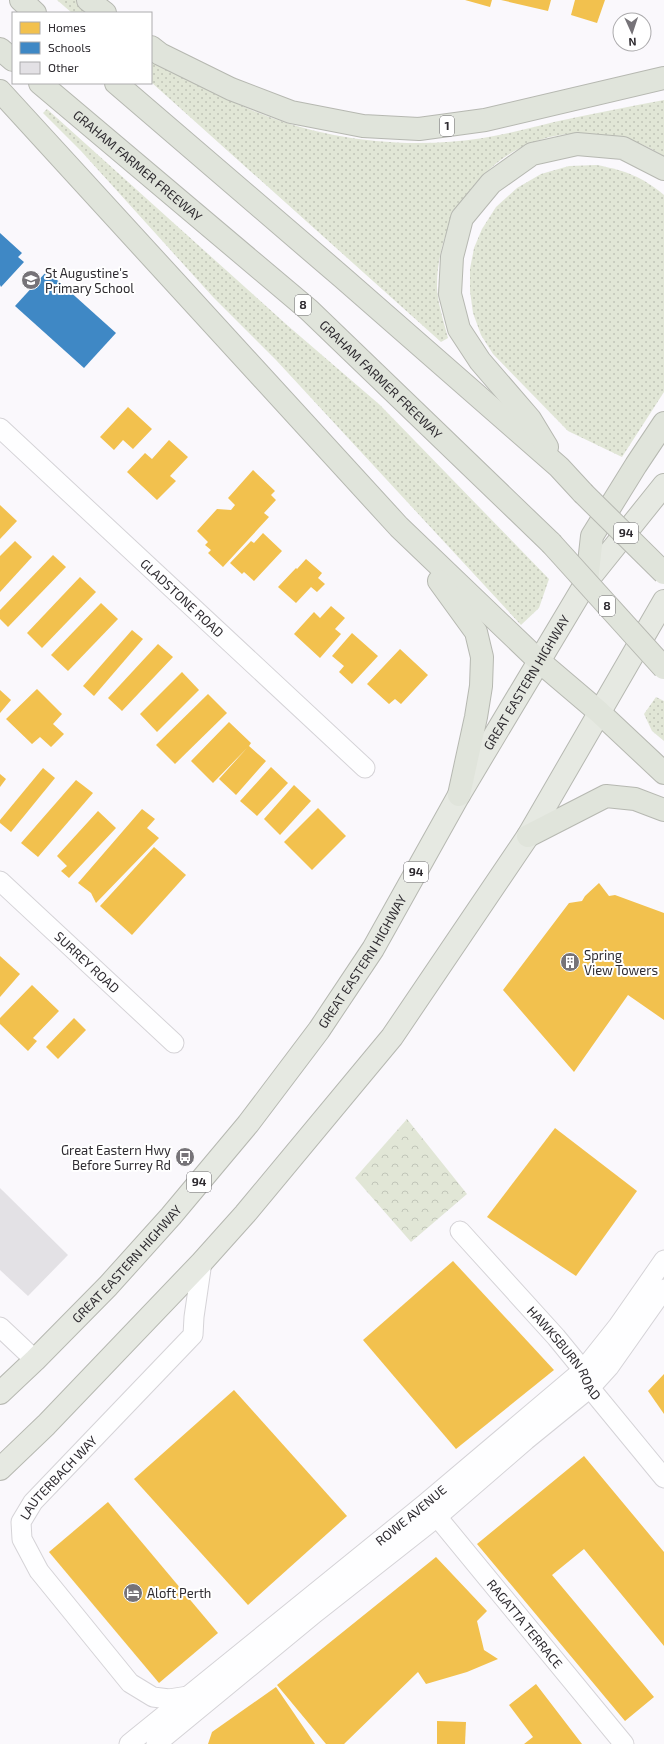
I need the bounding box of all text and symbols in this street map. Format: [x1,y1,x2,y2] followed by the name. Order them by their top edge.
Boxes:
[12,12,152,84] legend
[612,12,652,52] north arrow
[48,20,86,34] text: Homes
[628,36,637,49] text: N
[48,40,91,54] text: Schools
[48,60,79,74] text: Other
[70,107,206,225] street label: GRAHAM FARMER FREEWAY
[440,116,454,136] road number: 1
[45,265,134,296] place label: St Augustine's Primary School
[20,269,42,291] school or university icon: St Augustine's Primary School
[295,295,311,315] road number: 8
[316,317,446,442] street label: GRAHAM FARMER FREEWAY
[614,523,638,543] road number: 94
[137,555,227,640] street label: GLADSTONE ROAD
[599,596,615,616] road number: 8
[480,611,573,753] street label: GREAT EASTERN HIGHWAY
[404,862,428,882] road number: 94
[314,891,410,1031] street label: GREAT EASTERN HIGHWAY
[51,928,123,996] street label: SURREY ROAD
[584,947,658,978] place label: Spring View Towers
[559,951,581,973] building icon: Spring View Towers
[61,1142,171,1173] place label: Great Eastern Hwy Before Surrey Rd
[174,1146,196,1168] bus stop icon: Great Eastern Hwy Before Surrey Rd
[187,1172,211,1192] road number: 94
[68,1201,185,1326] street label: GREAT EASTERN HIGHWAY
[524,1303,604,1403] street label: HAWKSBURN ROAD
[16,1432,101,1523] street label: LAUTERBACH WAY
[372,1481,449,1549] street label: ROWE AVENUE
[484,1576,566,1671] street label: RAGATTA TERRACE
[122,1582,144,1604] hotel icon: Aloft Perth
[147,1585,211,1601] place label: Aloft Perth

